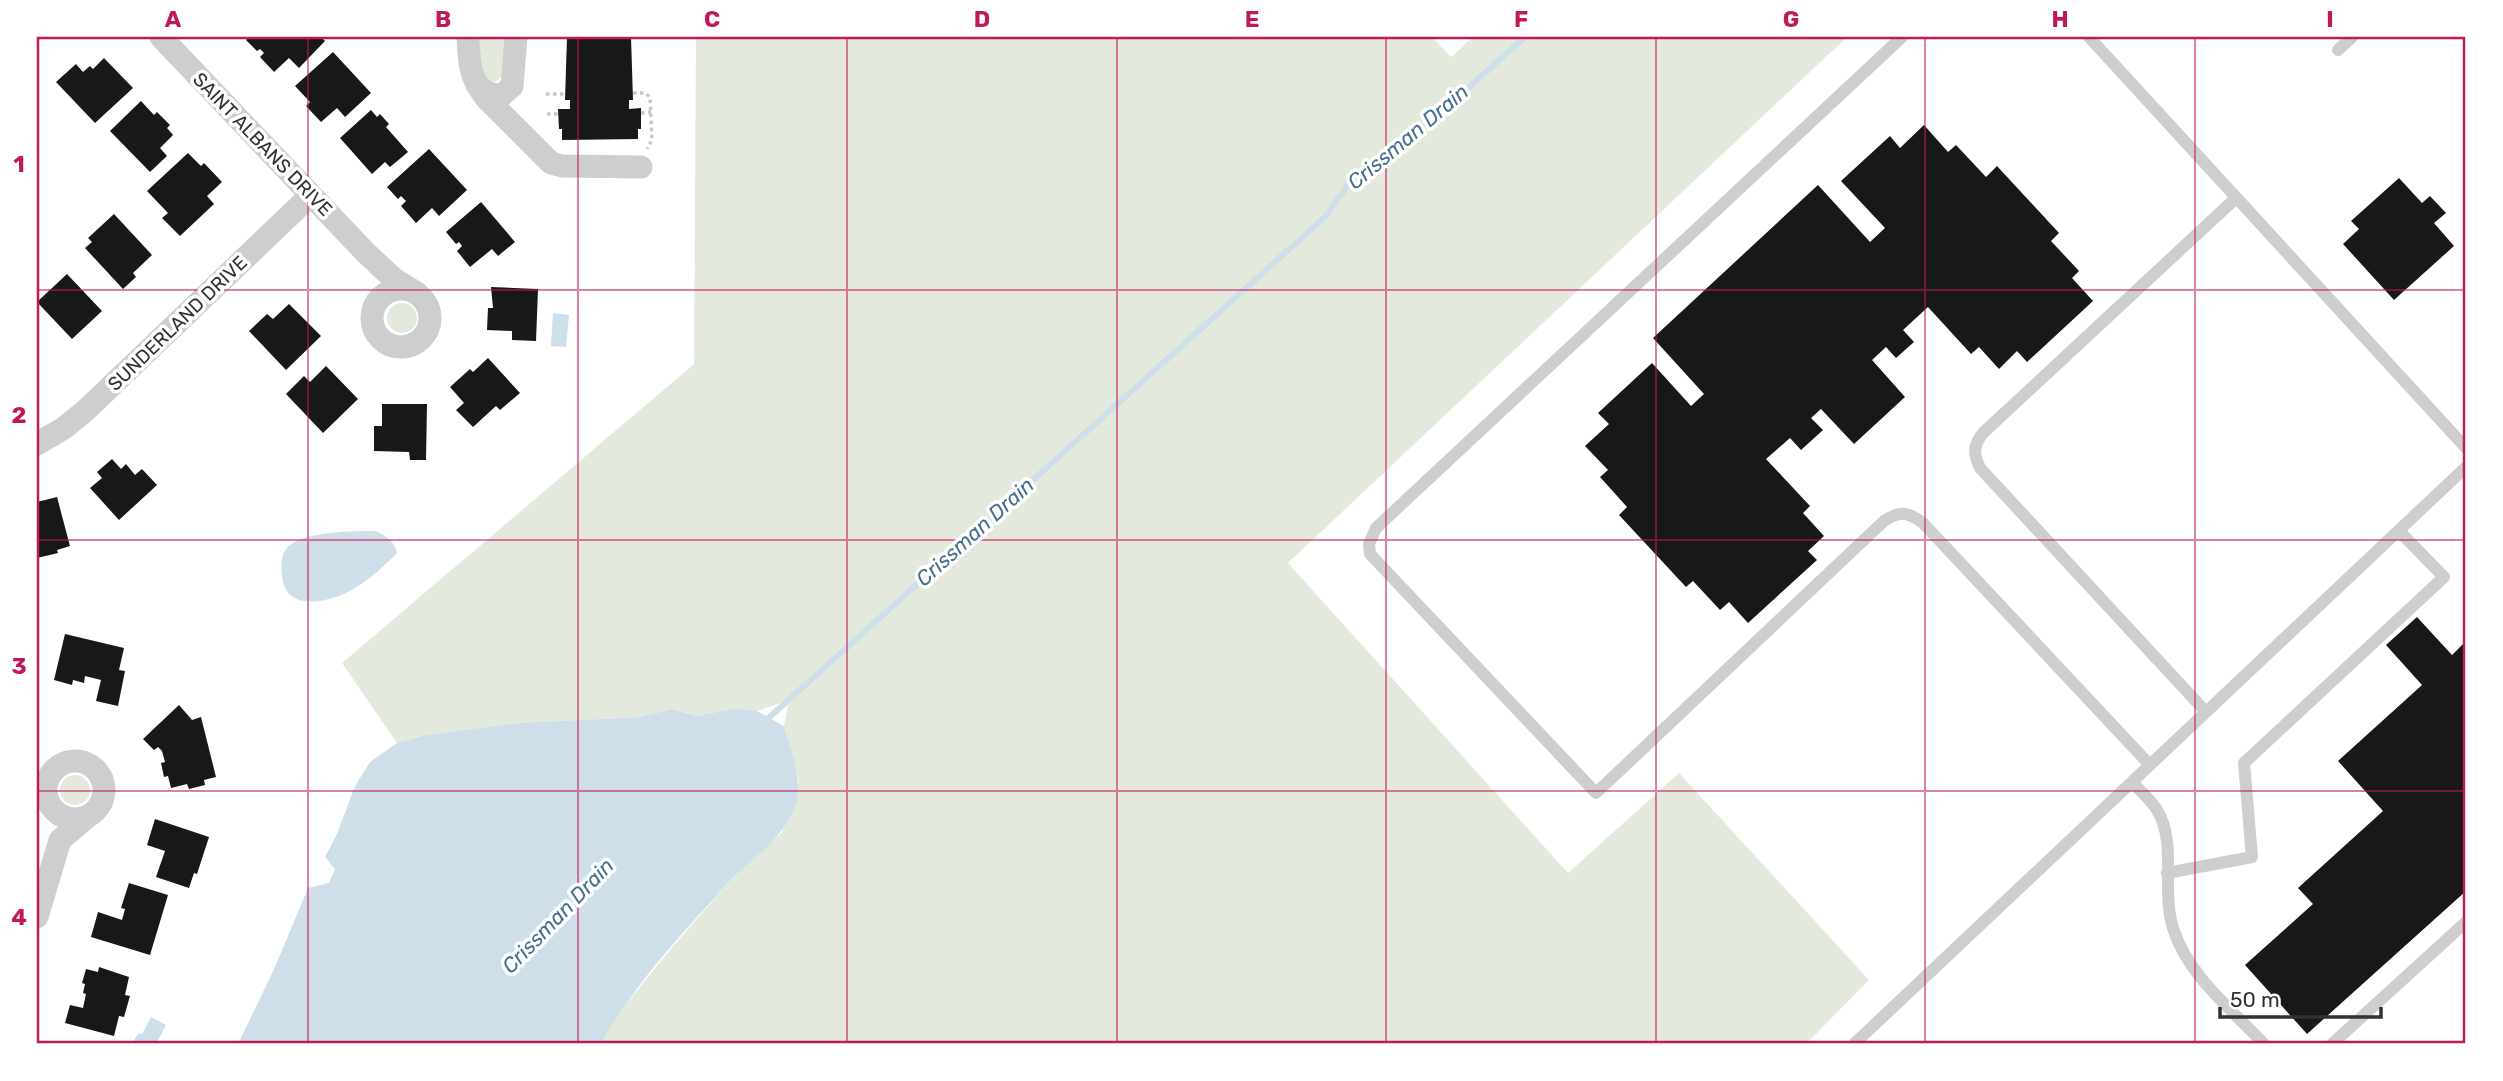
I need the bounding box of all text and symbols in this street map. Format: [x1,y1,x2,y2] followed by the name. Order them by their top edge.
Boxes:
[165,5,182,33] text: A
[435,5,451,33] text: B
[704,5,720,33] text: C
[974,5,990,33] text: D
[1245,5,1259,33] text: E
[1514,5,1528,33] text: F
[1783,5,1799,33] text: G
[2051,5,2069,33] text: H
[2326,5,2334,33] text: I
[188,68,337,221] street label: SAINT ALBANS DRIVE
[1342,79,1473,194] water label: Crissman Drain
[13,150,25,178] text: 1
[103,251,252,396] street label: SUNDERLAND DRIVE
[12,401,26,429] text: 2
[911,472,1039,591] water label: Crissman Drain
[11,652,27,680] text: 3
[497,853,619,978] water label: Crissman Drain
[11,903,27,931] text: 4
[2220,976,2380,1020] scale bar
[2230,987,2280,1012] text: 50 m

